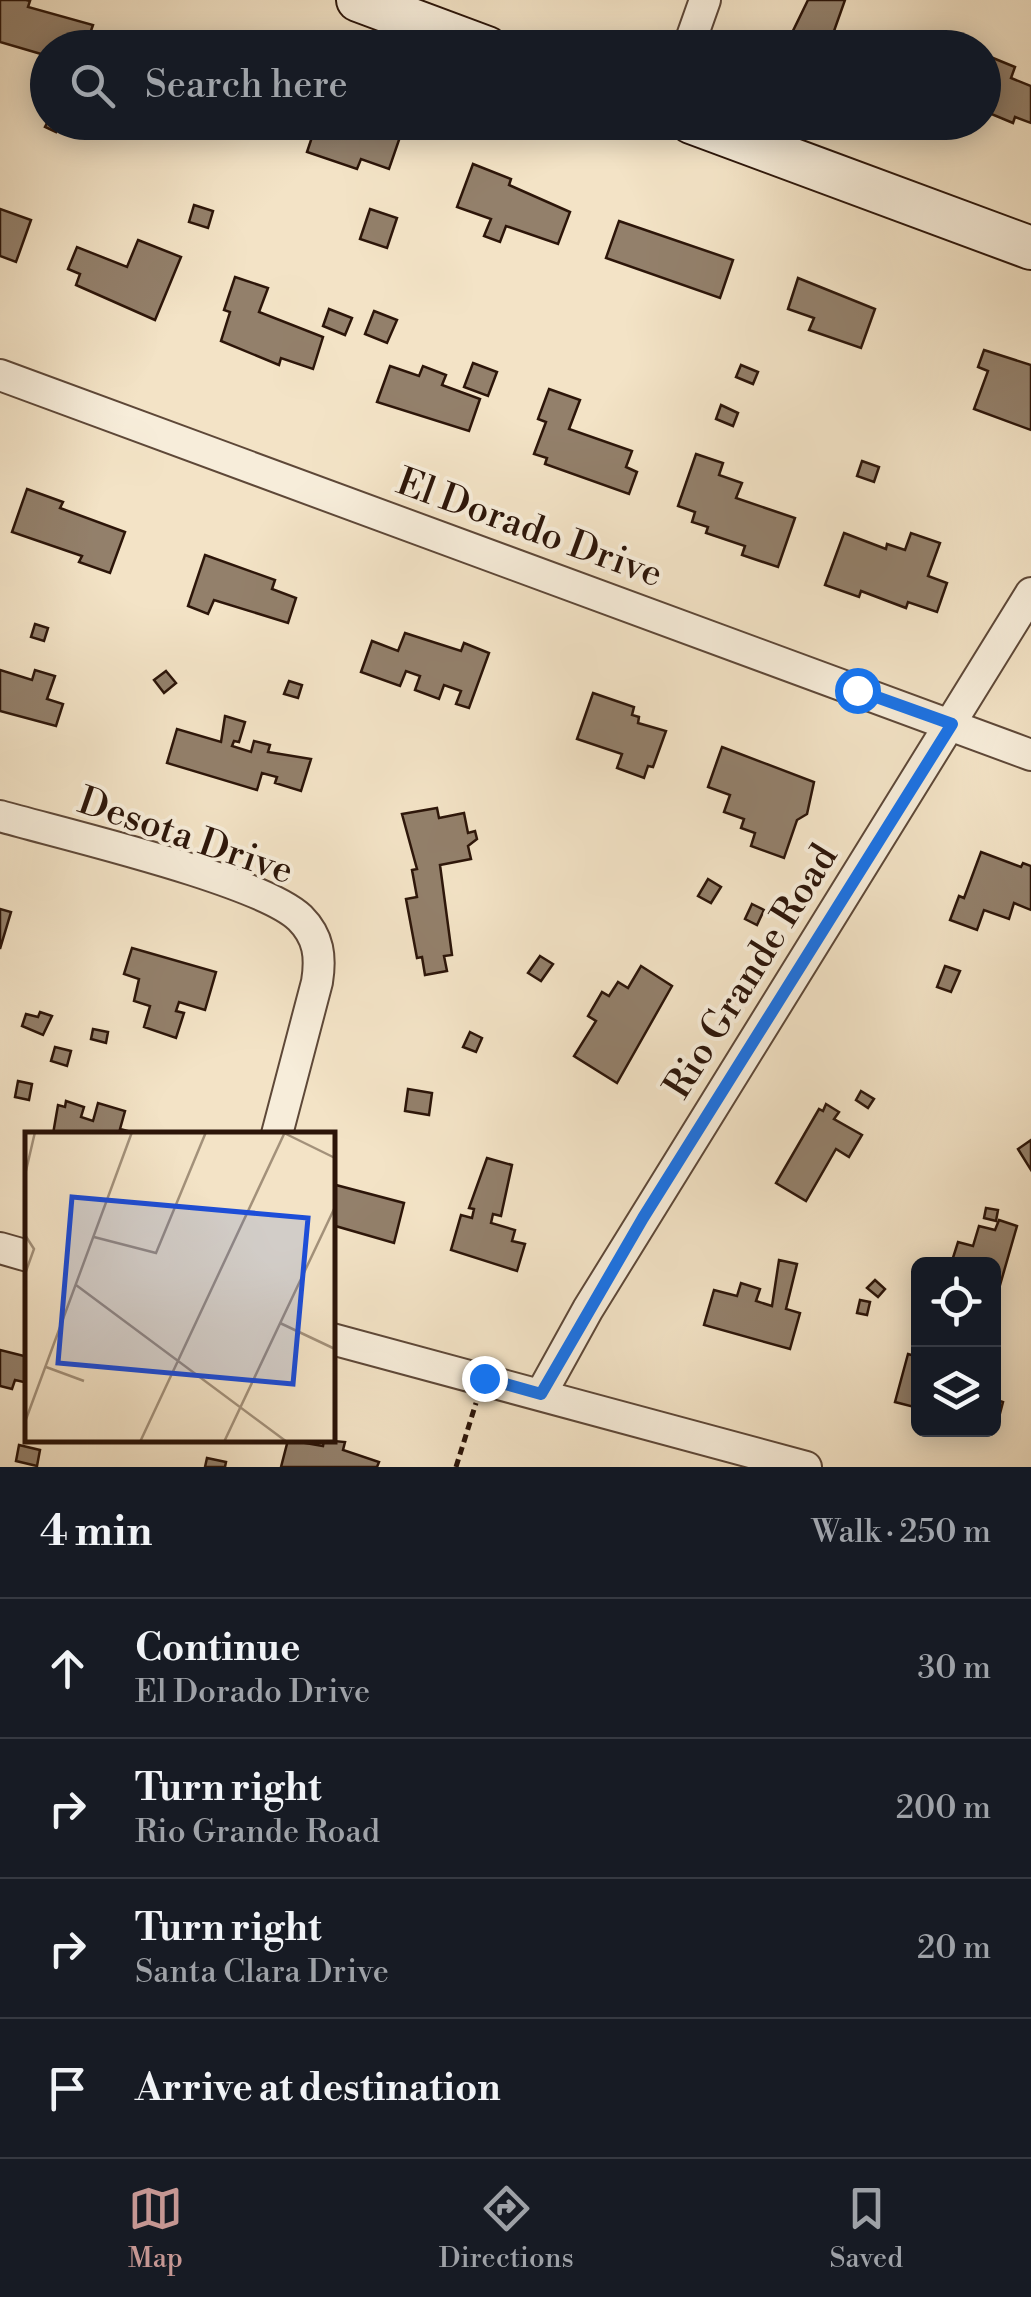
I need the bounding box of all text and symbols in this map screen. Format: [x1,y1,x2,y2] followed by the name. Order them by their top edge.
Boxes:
[30,30,1001,140] search box
[65,58,120,113] icon: search
[145,62,348,109] text: Search here
[390,459,669,598] street label: El Dorado Drive
[835,668,881,714] route start
[72,778,299,895] street label: Desota Drive
[654,836,848,1108] street label: Rio Grande Road
[25,1132,335,1442] inset map
[911,1257,1001,1437] map controls
[911,1257,1001,1347] button: locate
[911,1347,1001,1437] button: layers
[462,1356,508,1402] route end
[40,1506,152,1559] text: 4 min
[811,1512,991,1552] text: Walk · 250 m
[135,1625,300,1672] text: Continue
[40,1641,95,1696] icon: ahead
[917,1648,991,1688] text: 30 m
[135,1672,370,1712] text: El Dorado Drive
[135,1765,321,1812] text: Turn right
[40,1781,95,1836] icon: right
[896,1788,991,1828] text: 200 m
[135,1812,380,1852] text: Rio Grande Road
[135,1905,321,1952] text: Turn right
[40,1921,95,1976] icon: right
[917,1928,991,1968] text: 20 m
[135,1952,389,1992] text: Santa Clara Drive
[40,2061,95,2116] icon: arrive
[135,2065,501,2112] text: Arrive at destination
[128,2181,183,2276] tab: Map
[439,2181,574,2276] tab: Directions
[830,2181,903,2276] tab: Saved

